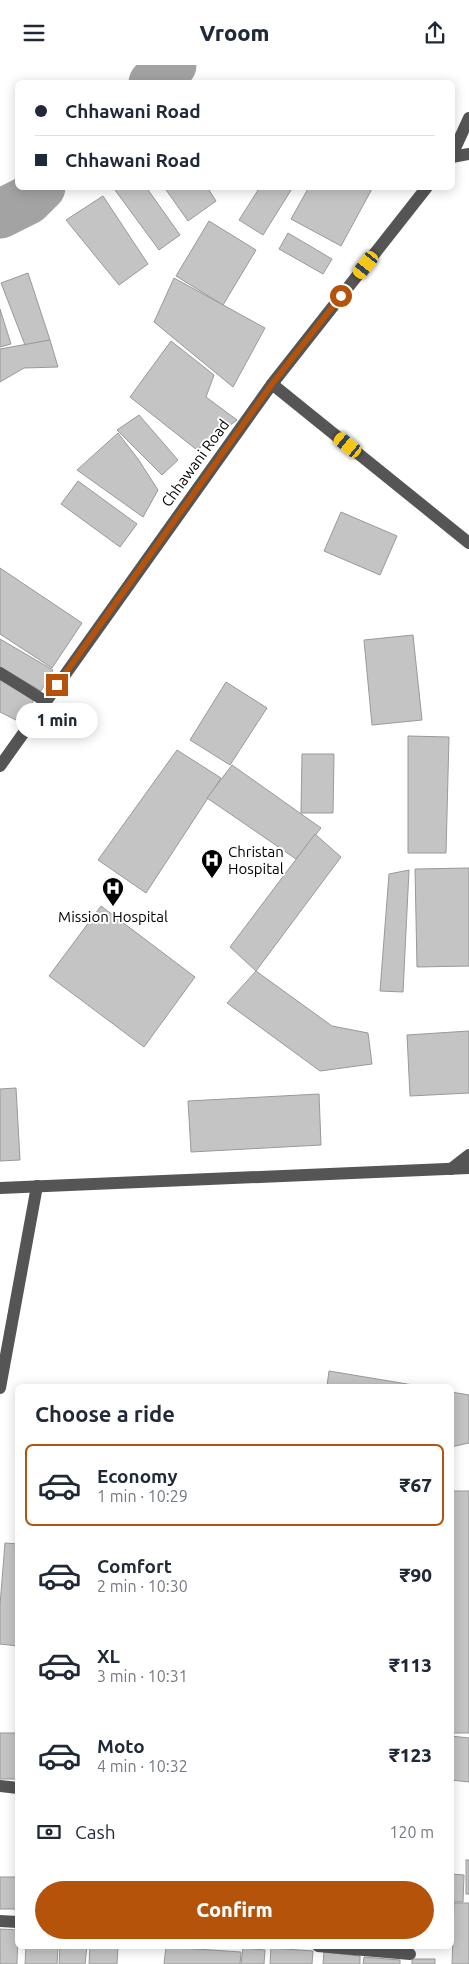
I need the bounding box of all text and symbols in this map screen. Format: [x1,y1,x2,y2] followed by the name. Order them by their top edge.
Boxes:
[20,19,48,47] icon: menu
[421,19,449,47] icon: share
[199,20,270,45] text: Vroom
[65,100,201,122] text: Chhawani Road
[65,149,201,171] text: Chhawani Road
[350,249,381,281] car
[330,285,352,307] route start
[158,416,232,510] street label: Chhawani Road
[331,430,364,460] car
[46,674,68,696] route end
[16,703,98,737] callout: 1 min
[37,711,77,729] text: 1 min
[228,843,284,877] place label: Christan Hospital
[200,848,224,879] hospital icon: Christan Hospital
[101,876,125,907] hospital icon: Mission Hospital
[58,908,168,925] place label: Mission Hospital
[35,1401,175,1426] text: Choose a ride
[37,1463,82,1508] icon: car
[97,1465,178,1487] text: Economy
[400,1474,432,1496] text: ₹67
[97,1487,188,1505] text: 1 min · 10:29
[37,1553,82,1598] icon: car
[97,1555,172,1577] text: Comfort
[400,1564,432,1586] text: ₹90
[97,1577,188,1595] text: 2 min · 10:30
[37,1643,82,1688] icon: car
[97,1645,120,1667] text: XL
[389,1654,432,1676] text: ₹113
[97,1667,188,1685] text: 3 min · 10:31
[37,1733,82,1778] icon: car
[97,1735,145,1757] text: Moto
[389,1744,432,1766] text: ₹123
[97,1757,188,1775] text: 4 min · 10:32
[35,1818,63,1846] icon: cash
[75,1821,116,1843] text: Cash
[389,1823,434,1841] text: 120 m
[35,1881,434,1939] button: Confirm

